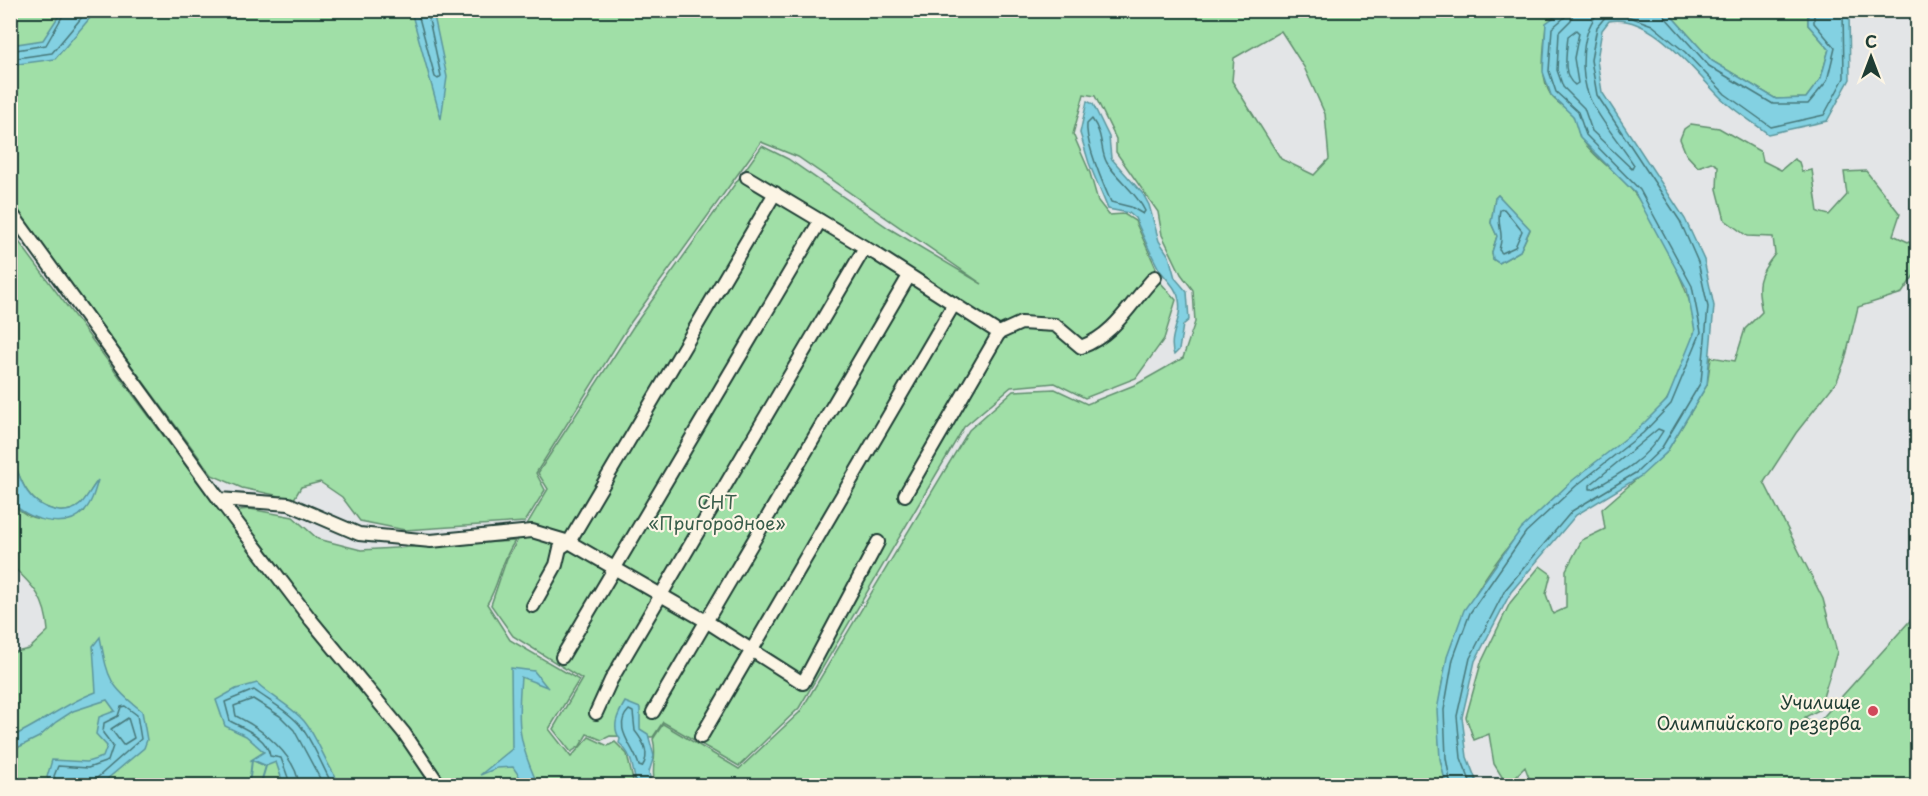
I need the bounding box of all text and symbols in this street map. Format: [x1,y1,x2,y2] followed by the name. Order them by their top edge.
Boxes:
[1841,27,1901,87] north arrow
[1865,29,1877,53] text: С
[648,488,786,536] park label: СНТ «Пригородное»
[1657,688,1862,736] place label: Училище Олимпийского резерва
[1866,704,1880,718] marker: Училище Олимпийского резерва

